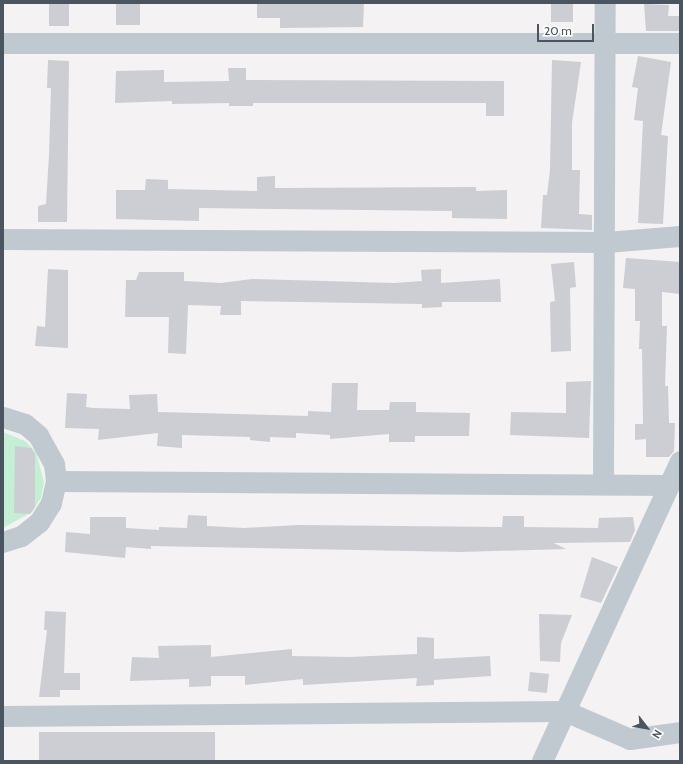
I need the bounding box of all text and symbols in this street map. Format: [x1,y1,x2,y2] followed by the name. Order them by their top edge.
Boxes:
[539,16,596,42] scale bar
[544,23,572,38] text: 20 m
[627,708,667,748] north arrow
[649,727,665,741] text: N

